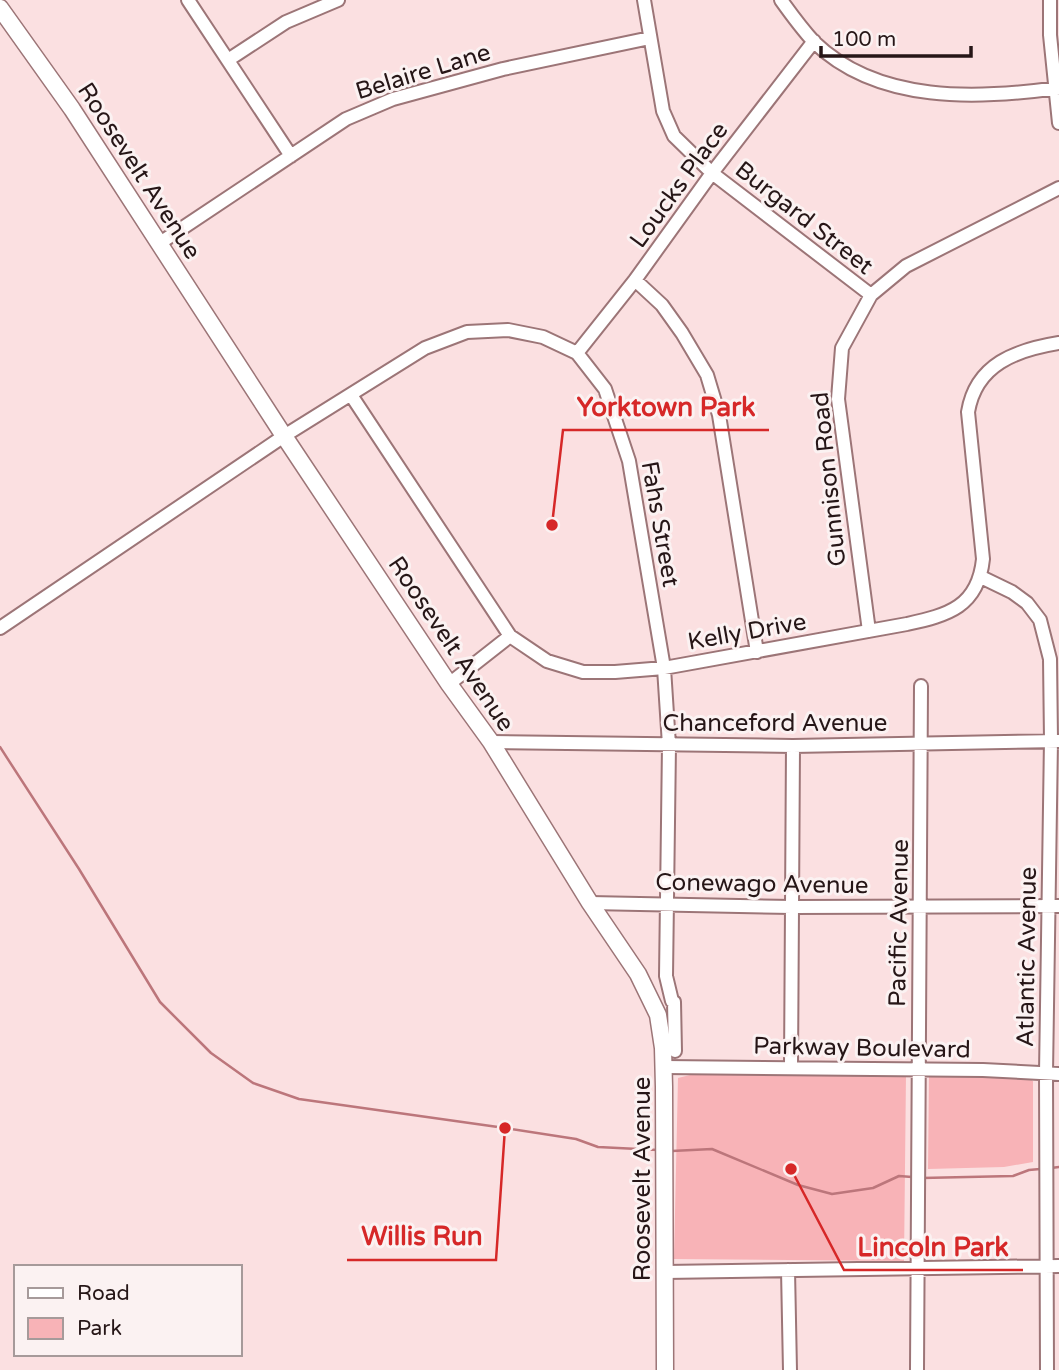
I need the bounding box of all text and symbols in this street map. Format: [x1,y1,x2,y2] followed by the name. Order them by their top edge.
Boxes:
[821,14,972,58] scale bar
[832,27,896,52] text: 100 m
[352,38,494,106] street label: Belaire Lane
[71,77,207,265] street label: Roosevelt Avenue
[624,116,734,254] street label: Loucks Place
[729,155,879,281] street label: Burgard Street
[563,383,769,430] callout: Yorktown Park
[805,390,853,568] street label: Gunnison Road
[577,392,755,423] text: Yorktown Park
[635,459,685,589] street label: Fahs Street
[382,551,520,737] street label: Roosevelt Avenue
[685,607,809,657] street label: Kelly Drive
[663,709,887,738] street label: Chanceford Avenue
[883,839,915,1007] street label: Pacific Avenue
[1011,867,1043,1047] street label: Atlantic Avenue
[655,868,869,900] street label: Conewago Avenue
[753,1032,971,1064] street label: Parkway Boulevard
[628,1077,657,1281] street label: Roosevelt Avenue
[347,1213,496,1260] callout: Willis Run
[361,1221,483,1252] text: Willis Run
[844,1223,1023,1270] callout: Lincoln Park
[857,1232,1009,1263] text: Lincoln Park
[14,1265,242,1356] legend
[77,1281,130,1306] text: Road
[77,1316,122,1341] text: Park

